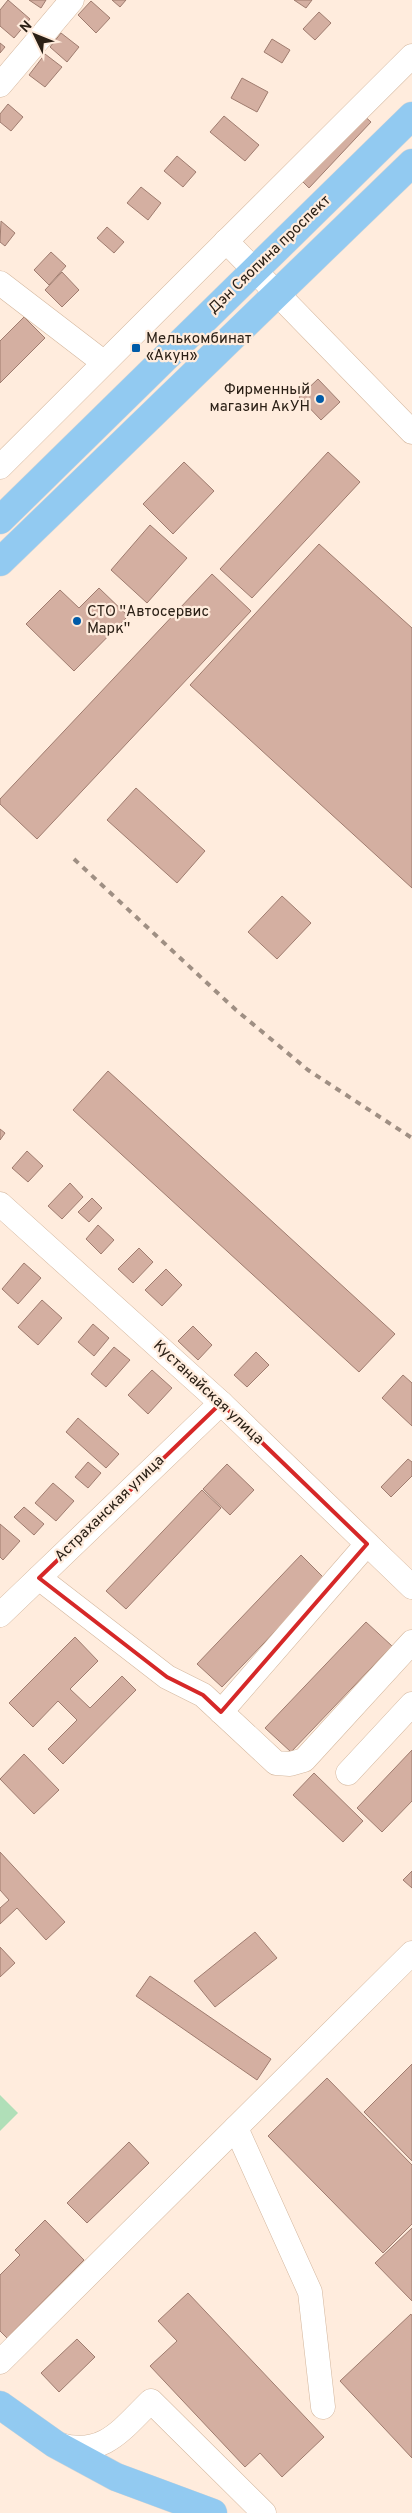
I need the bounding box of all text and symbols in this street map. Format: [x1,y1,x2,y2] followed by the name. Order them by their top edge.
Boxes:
[10,10,60,60] north arrow
[17,18,36,37] text: N
[205,191,335,318] street label: Дэн Сяопина проспект
[146,330,252,366] place label: Мелькомбинат «Акун»
[130,342,142,354] marker: Мелькомбинат «Акун»
[210,381,310,417] place label: Фирменный магазин АкУН
[314,393,326,405] marker: Фирменный магазин АкУН
[87,603,209,639] place label: СТО ''Автосервис Марк''
[71,615,83,627] marker: СТО ''Автосервис Марк''
[149,1337,267,1449] street label: Кустанайская улица
[51,1452,169,1566] street label: Астраханская улица

